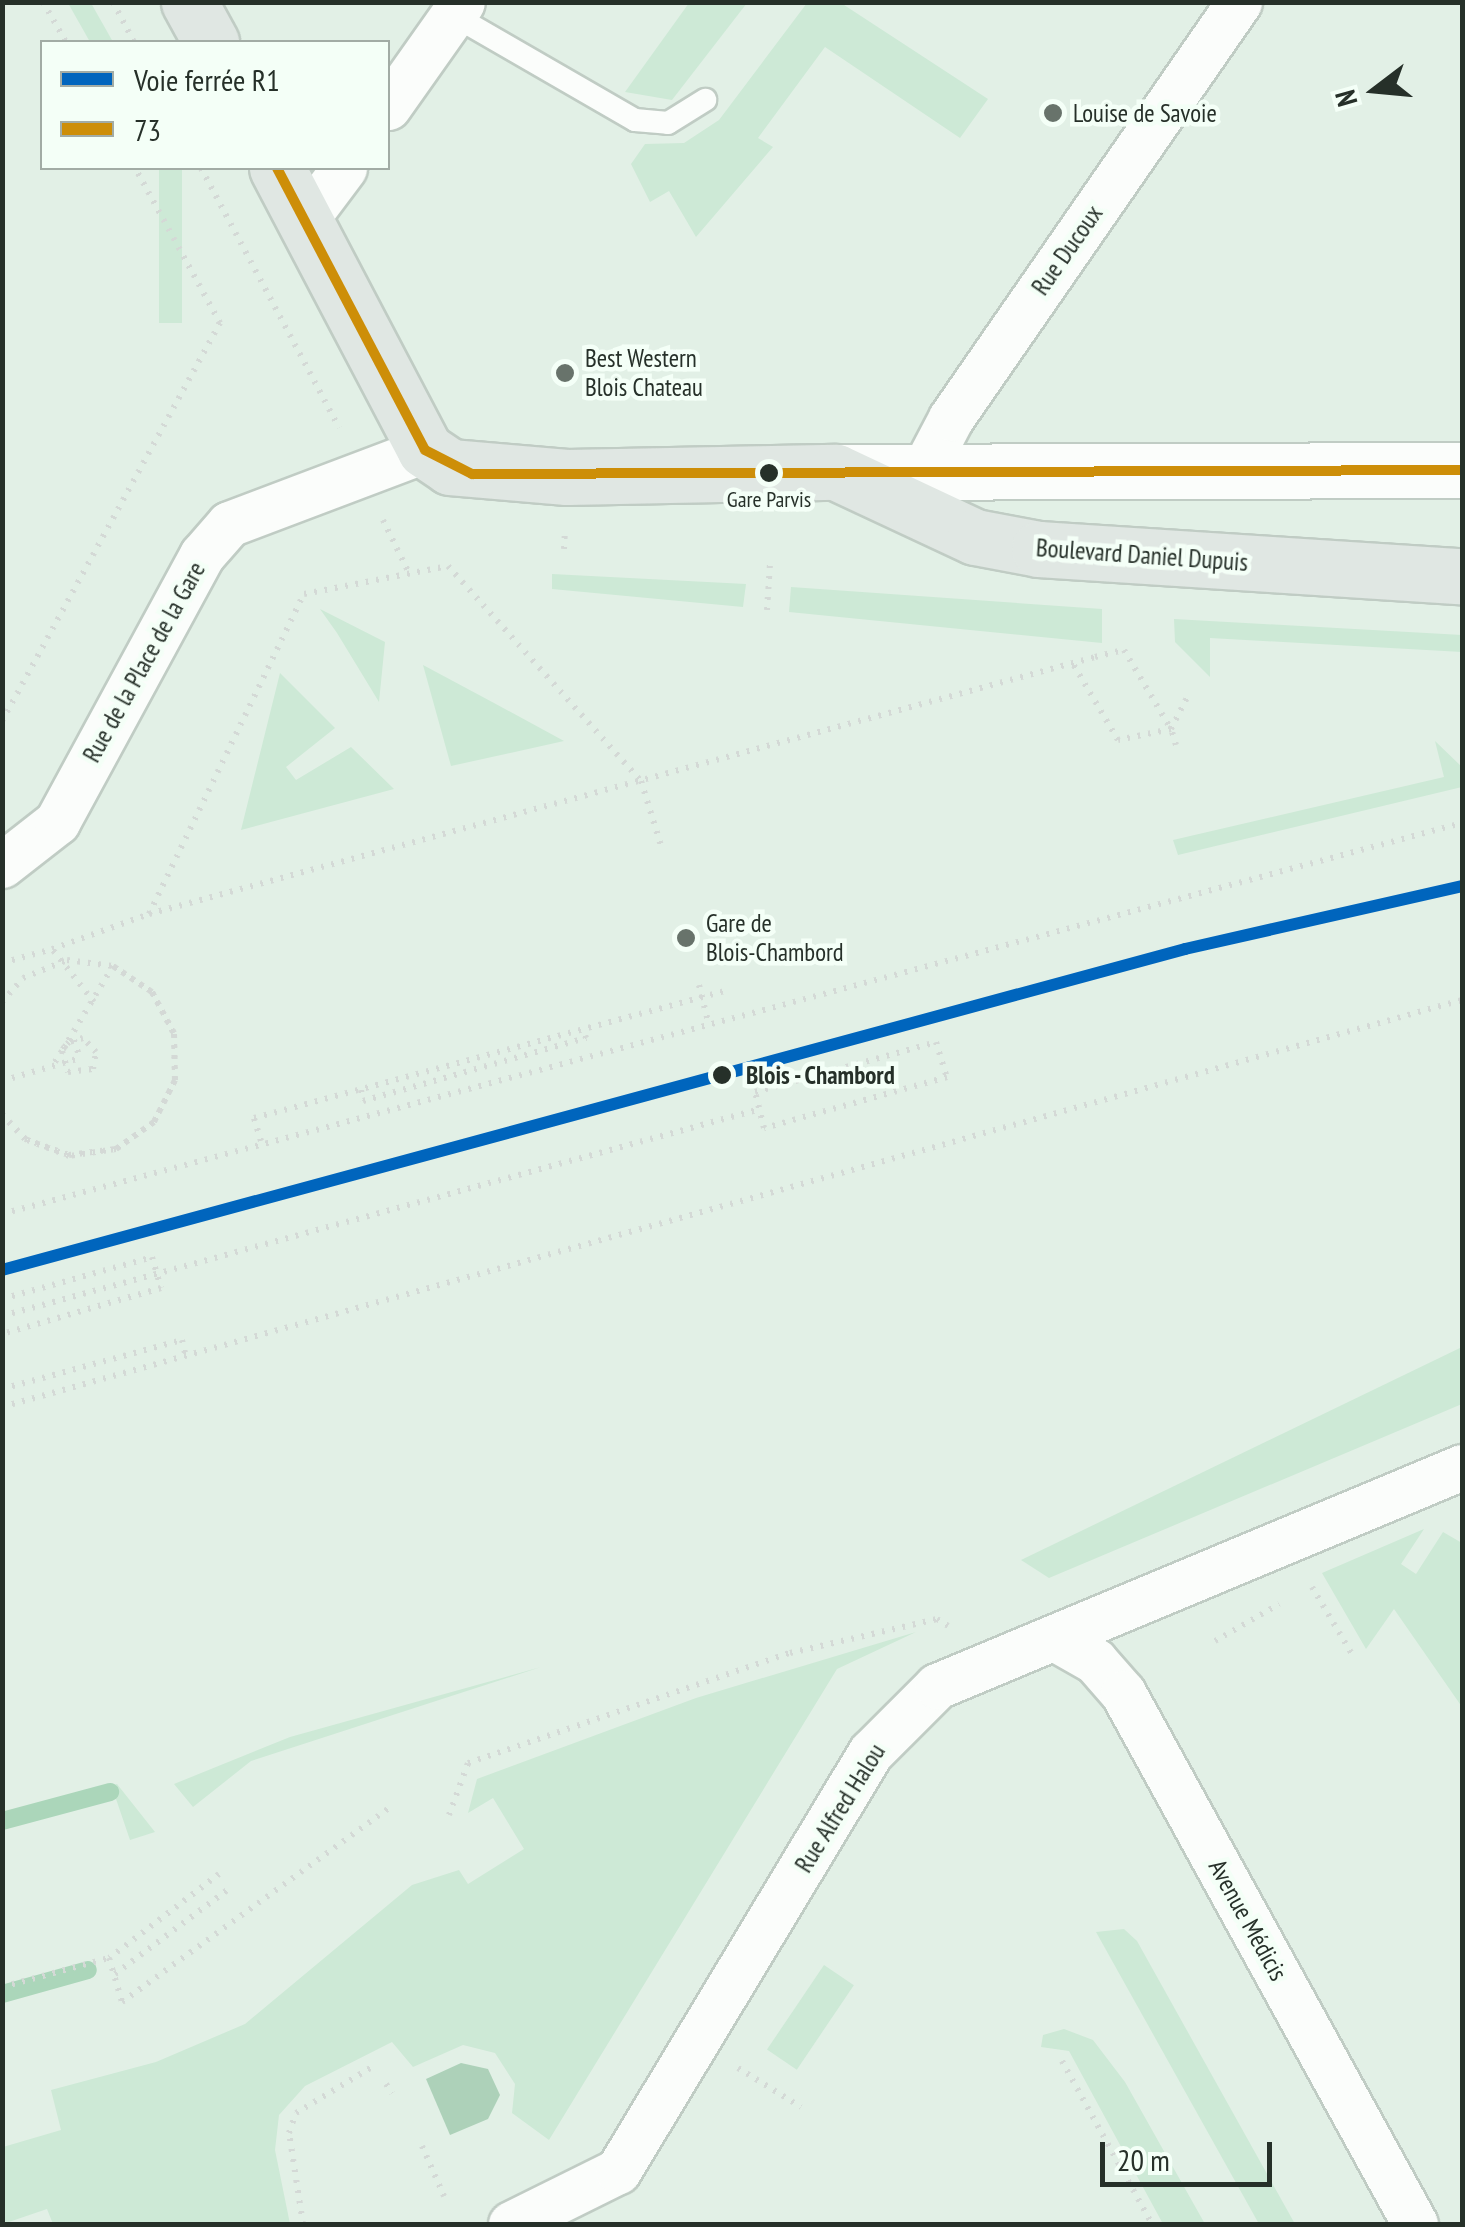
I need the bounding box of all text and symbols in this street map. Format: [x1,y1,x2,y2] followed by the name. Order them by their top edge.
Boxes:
[40,40,390,170] legend
[1325,40,1425,140] north arrow
[134,60,280,99] text: Voie ferrée R1
[1326,86,1366,111] text: N
[1073,98,1217,128] place label: Louise de Savoie
[1042,102,1064,124] marker: Louise de Savoie
[134,110,161,149] text: 73
[1025,199,1109,301] street label: Rue Ducoux
[585,344,703,403] place label: Best Western Blois Chateau
[554,362,576,384] marker: Best Western Blois Chateau
[759,463,779,483] marker: Gare Parvis
[727,487,811,513] place label: Gare Parvis
[1035,533,1249,577] street label: Boulevard Daniel Dupuis
[77,557,211,767] street label: Rue de la Place de la Gare
[706,909,844,968] place label: Gare de Blois-Chambord
[675,927,697,949] marker: Gare de Blois-Chambord
[707,1060,737,1090] marker: Blois - Chambord
[746,1060,898,1090] place label: Blois - Chambord
[788,1738,892,1878] street label: Rue Alfred Halou
[1202,1854,1294,1986] street label: Avenue Médicis
[1105,2122,1278,2184] scale bar
[1117,2140,1170,2179] text: 20 m

